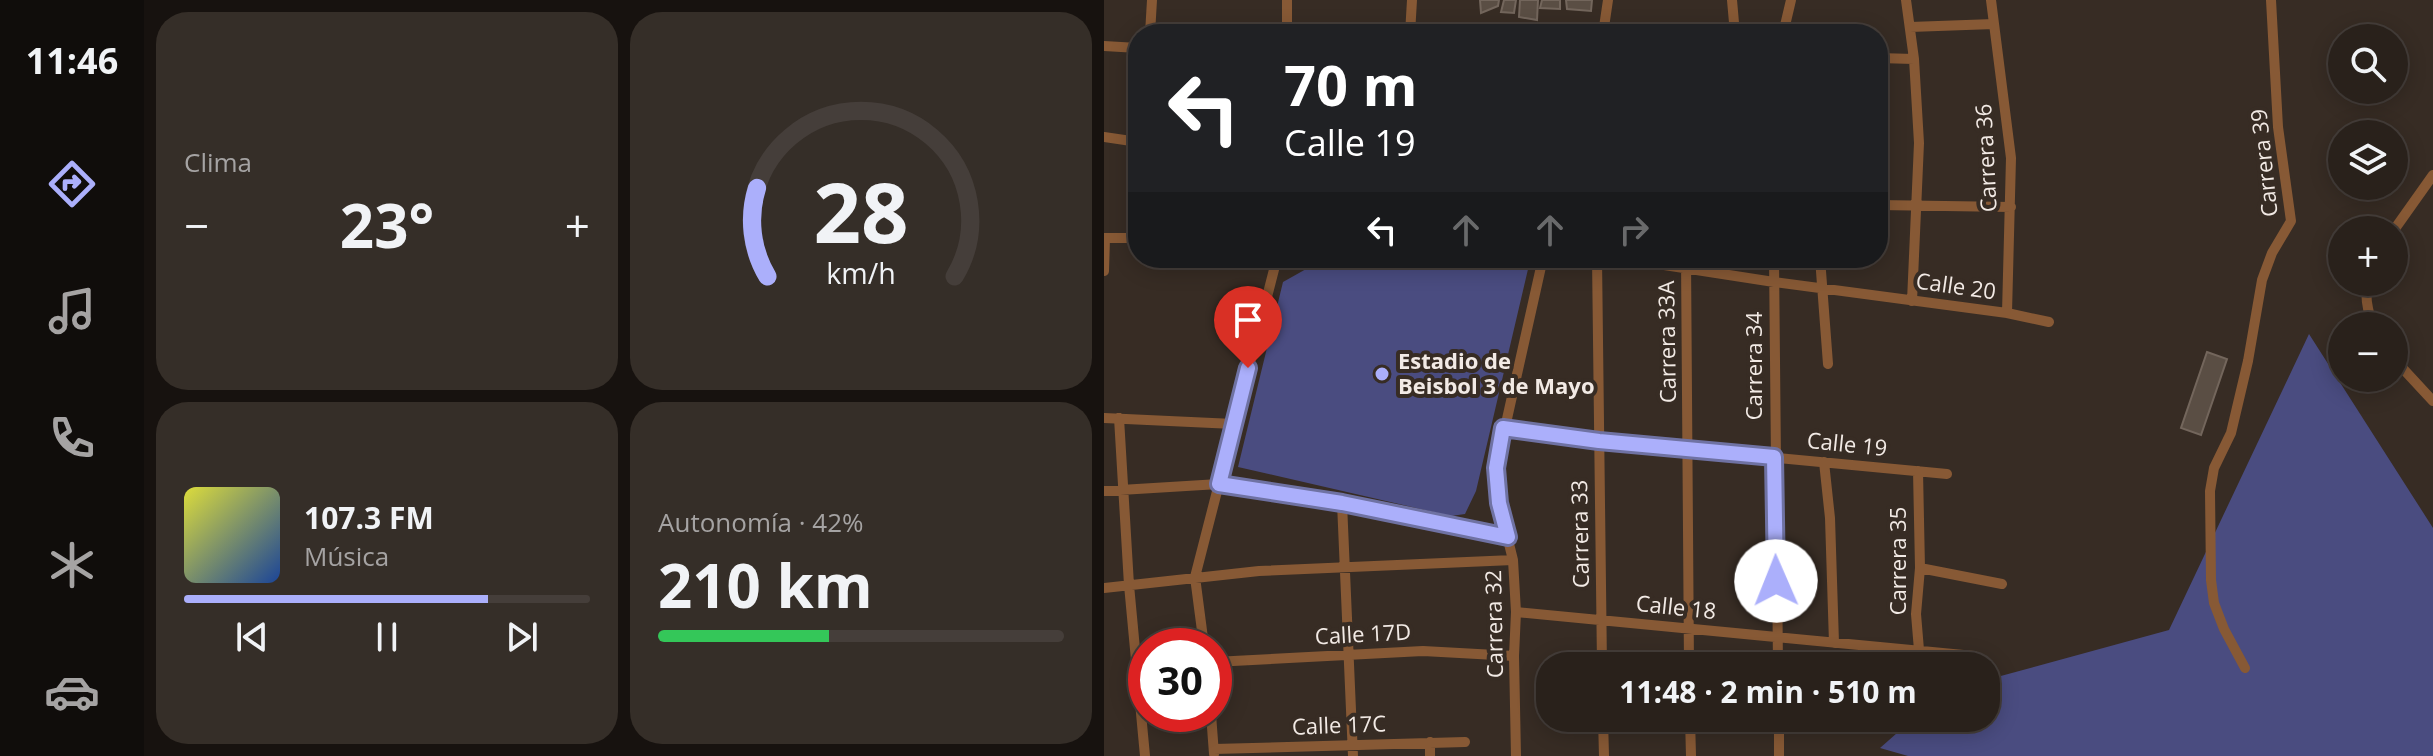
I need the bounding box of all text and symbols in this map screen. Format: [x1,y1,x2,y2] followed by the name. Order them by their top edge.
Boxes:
[2328,24,2408,392] map controls
[2328,24,2408,104] button: search
[26,36,118,85] text: 11:46
[1284,46,1418,122] text: 70 m
[1152,56,1256,160] icon: left
[1967,103,2003,213] street label: Carrera 36
[2242,108,2284,219] street label: Carrera 39
[1284,118,1416,167] text: Calle 19
[2328,120,2408,200] button: layers
[184,144,252,180] text: Clima
[813,154,909,267] text: 28
[44,156,100,212] icon: directions
[340,184,434,266] text: 23°
[184,195,209,255] text: −
[565,195,590,255] text: +
[1360,208,1404,252] icon: left
[1444,208,1488,252] icon: ahead
[1528,208,1572,252] icon: ahead
[1612,208,1656,252] icon: right
[2328,216,2408,296] button: +
[826,253,896,292] text: km/h
[1914,265,1998,305] street label: Calle 20
[1650,280,1682,403] street label: Carrera 33A
[44,283,100,339] icon: music
[1214,286,1282,368] pin
[1226,298,1270,342] icon: arrive
[1738,311,1768,420] street label: Carrera 34
[2328,312,2408,392] button: −
[1398,345,1595,400] place label: Estadio de Beisbol 3 de Mayo
[1373,365,1391,383] marker: Estadio de Beisbol 3 de Mayo
[44,410,100,466] icon: phone
[1806,424,1889,462] street label: Calle 19
[1563,480,1595,589] street label: Carrera 33
[304,497,434,538] text: 107.3 FM
[658,504,864,540] text: Autonomía · 42%
[1882,507,1912,615] street label: Carrera 35
[44,537,100,593] icon: climate
[304,538,389,574] text: Música
[1734,539,1818,623] position arrow
[658,544,873,626] text: 210 km
[1477,570,1509,679] street label: Carrera 32
[1635,587,1718,625] street label: Calle 18
[230,615,274,659] icon: previous
[365,615,409,659] icon: pause
[500,615,544,659] icon: next
[1314,615,1412,651] street label: Calle 17D
[1128,628,1232,732] speed limit sign: 30
[44,664,100,720] icon: car
[1619,671,1917,712] text: 11:48 · 2 min · 510 m
[1291,707,1387,741] street label: Calle 17C

